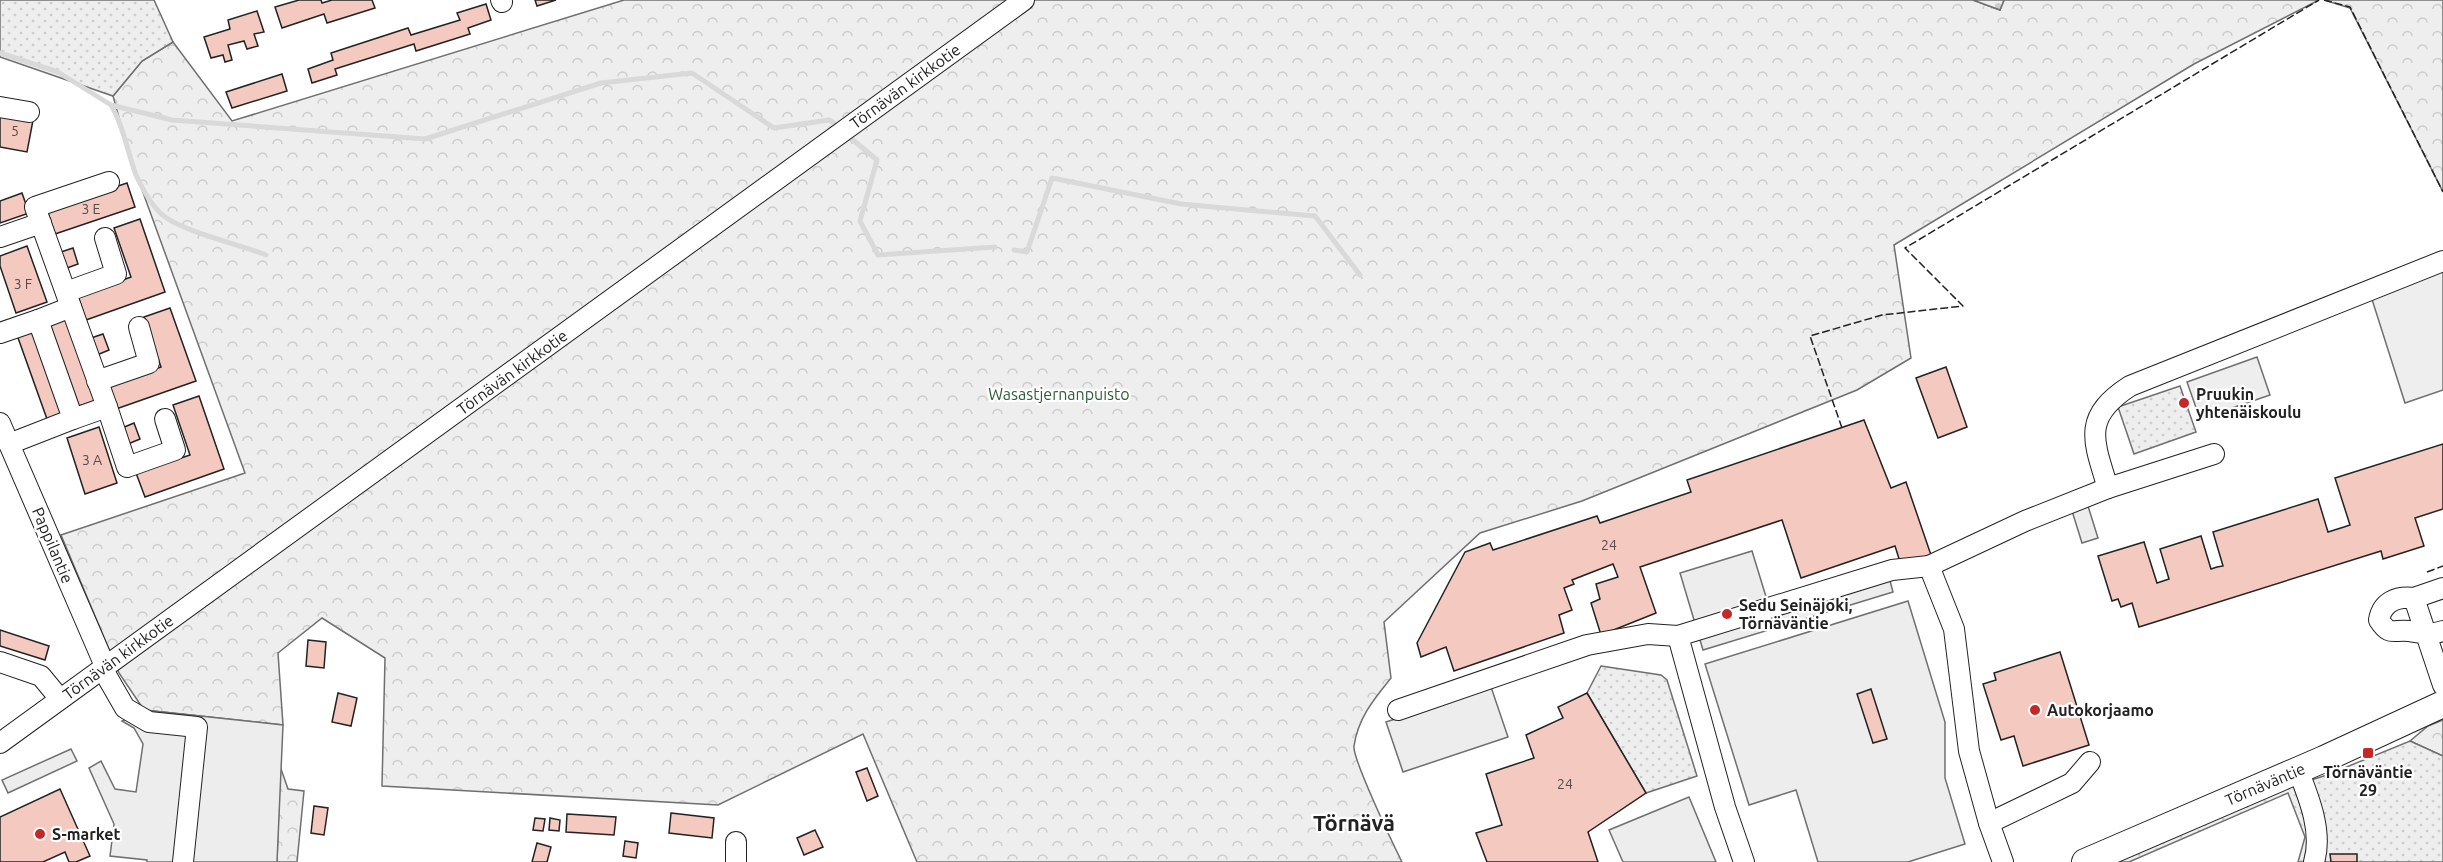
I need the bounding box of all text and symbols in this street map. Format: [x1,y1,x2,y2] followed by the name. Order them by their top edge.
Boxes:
[846,40,964,132] street label: Törnävän kirkkotie
[11,123,19,139] house number: 5
[82,201,101,217] house number: 3 E
[14,276,32,292] house number: 3 F
[453,326,571,418] street label: Törnävän kirkkotie
[988,385,1130,403] park label: Wasastjernanpuisto
[2196,385,2301,421] place label: Pruukin yhtenäiskoulu
[2177,396,2191,410] marker: Pruukin yhtenäiskoulu
[82,452,102,468] house number: 3 A
[29,504,77,586] street label: Pappilantie
[1601,537,1617,553] house number: 24
[1739,596,1853,632] place label: Sedu Seinäjoki, Törnäväntie
[1720,607,1734,621] marker: Sedu Seinäjoki, Törnäväntie
[59,611,177,703] street label: Törnävän kirkkotie
[2047,701,2154,719] place label: Autokorjaamo
[2028,703,2042,717] marker: Autokorjaamo
[2361,746,2375,760] marker: Törnäväntie 29
[2222,759,2308,809] street label: Törnäväntie
[2323,763,2413,799] place label: Törnäväntie 29
[1557,776,1573,792] house number: 24
[1313,810,1395,835] district label: Törnävä
[52,825,120,843] place label: S-market
[33,827,47,841] marker: S-market

